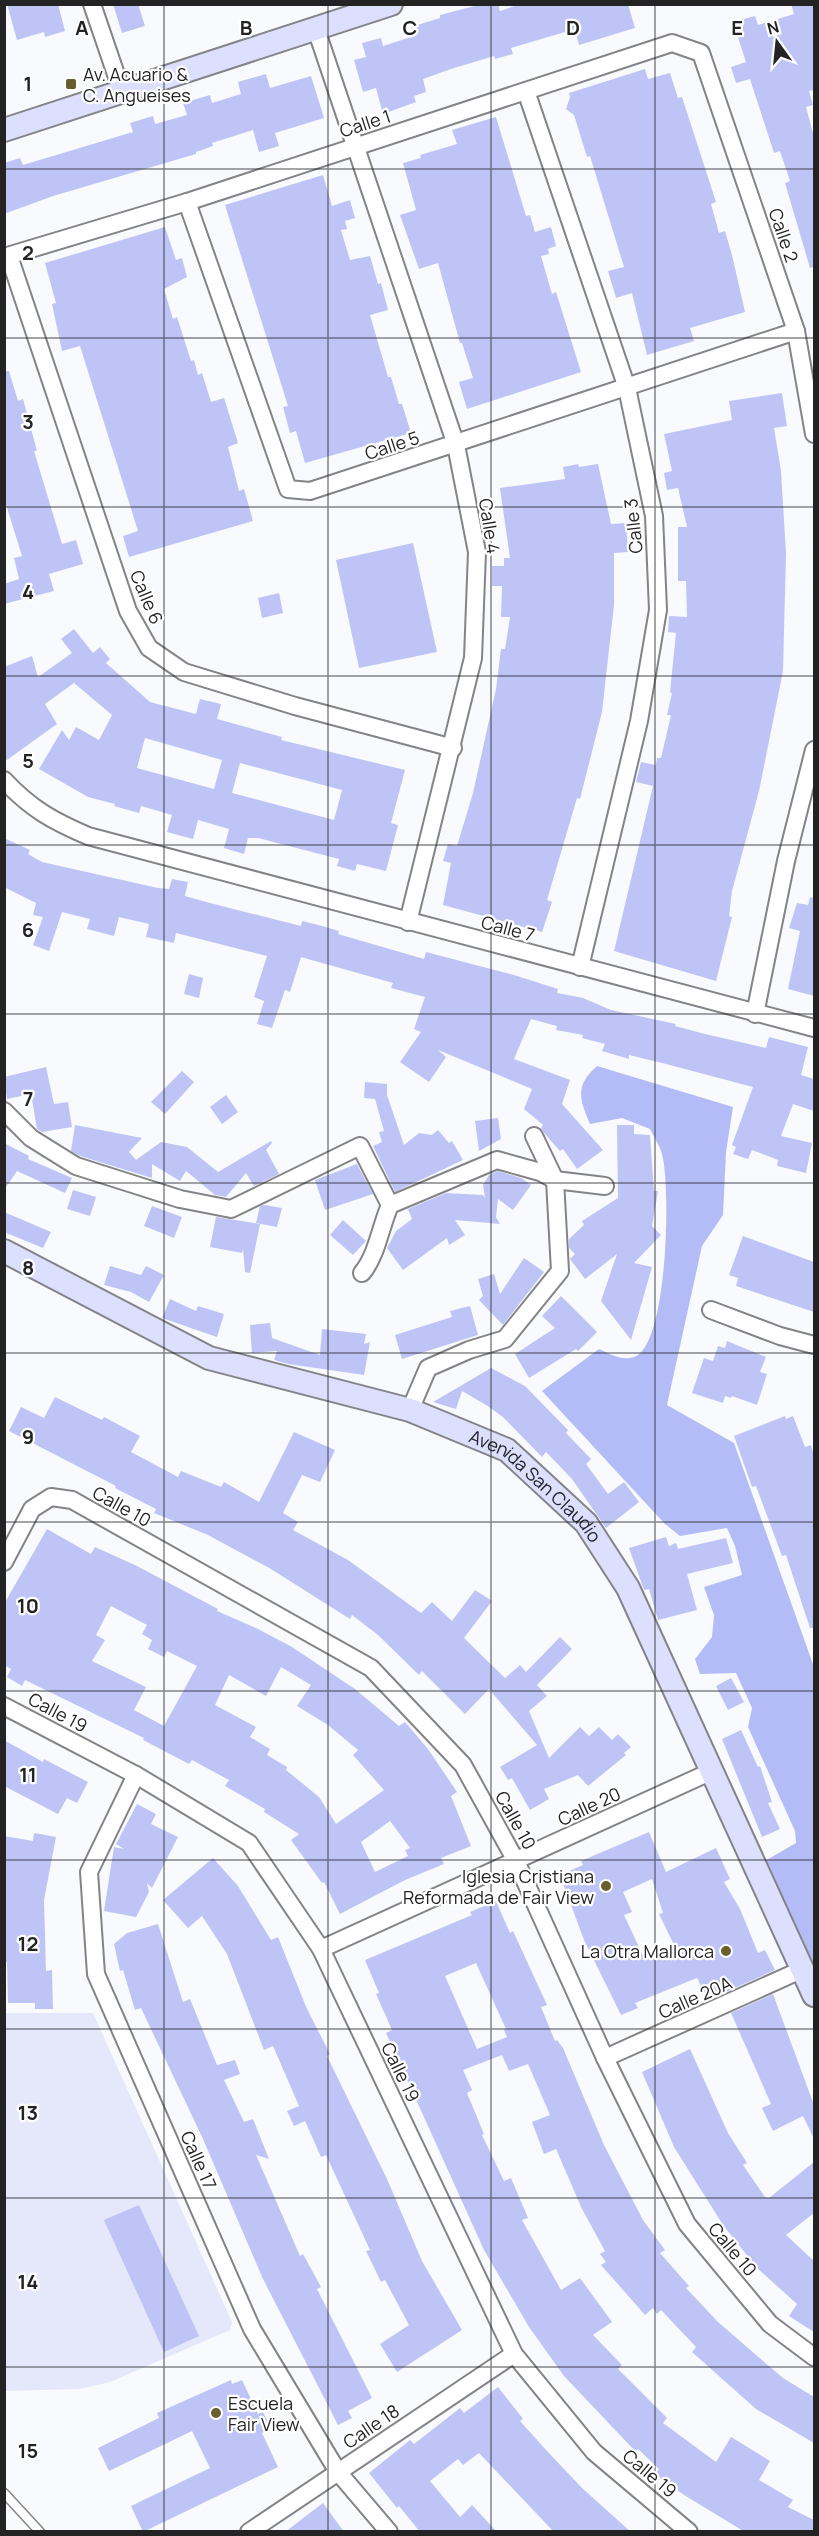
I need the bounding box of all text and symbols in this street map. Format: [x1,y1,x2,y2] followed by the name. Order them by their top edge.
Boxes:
[747,12,807,72] north arrow
[75,14,89,41] text: A
[240,14,253,41] text: B
[403,14,417,41] text: C
[566,14,580,41] text: D
[731,14,743,41] text: E
[765,15,782,40] text: N
[83,62,191,107] place label: Av. Acuario & C. Angueises
[24,70,32,97] text: 1
[64,77,78,91] marker: Av. Acuario & C. Angueises
[336,103,394,143] street label: Calle 1
[764,205,804,265] street label: Calle 2
[22,239,34,266] text: 2
[22,408,34,435] text: 3
[362,425,422,465] street label: Calle 5
[474,496,506,556] street label: Calle 4
[618,497,648,555] street label: Calle 3
[125,566,169,628] street label: Calle 6
[22,578,34,605] text: 4
[22,747,34,774] text: 5
[479,909,537,947] street label: Calle 7
[22,916,34,943] text: 6
[23,1085,33,1112] text: 7
[22,1254,34,1281] text: 8
[22,1423,34,1450] text: 9
[466,1424,607,1547] street label: Avenida San Claudio
[88,1480,156,1532] street label: Calle 10
[17,1592,39,1619] text: 10
[24,1686,92,1738] street label: Calle 19
[19,1761,37,1788] text: 11
[554,1781,624,1831] street label: Calle 20
[490,1786,542,1854] street label: Calle 10
[403,1864,594,1909] place label: Iglesia Cristiana Reformada de Fair View
[599,1879,613,1893] marker: Iglesia Cristiana Reformada de Fair View
[18,1930,38,1957] text: 12
[581,1939,714,1963] place label: La Otra Mallorca
[719,1944,733,1958] marker: La Otra Mallorca
[654,1970,736,2024] street label: Calle 20A
[376,2038,426,2106] street label: Calle 19
[18,2099,38,2126] text: 13
[176,2127,222,2193] street label: Calle 17
[703,2217,763,2281] street label: Calle 10
[18,2268,38,2295] text: 14
[228,2391,300,2436] place label: Escuela Fair View
[338,2398,404,2454] street label: Calle 18
[209,2406,223,2420] marker: Escuela Fair View
[18,2437,38,2464] text: 15
[618,2443,682,2503] street label: Calle 19

